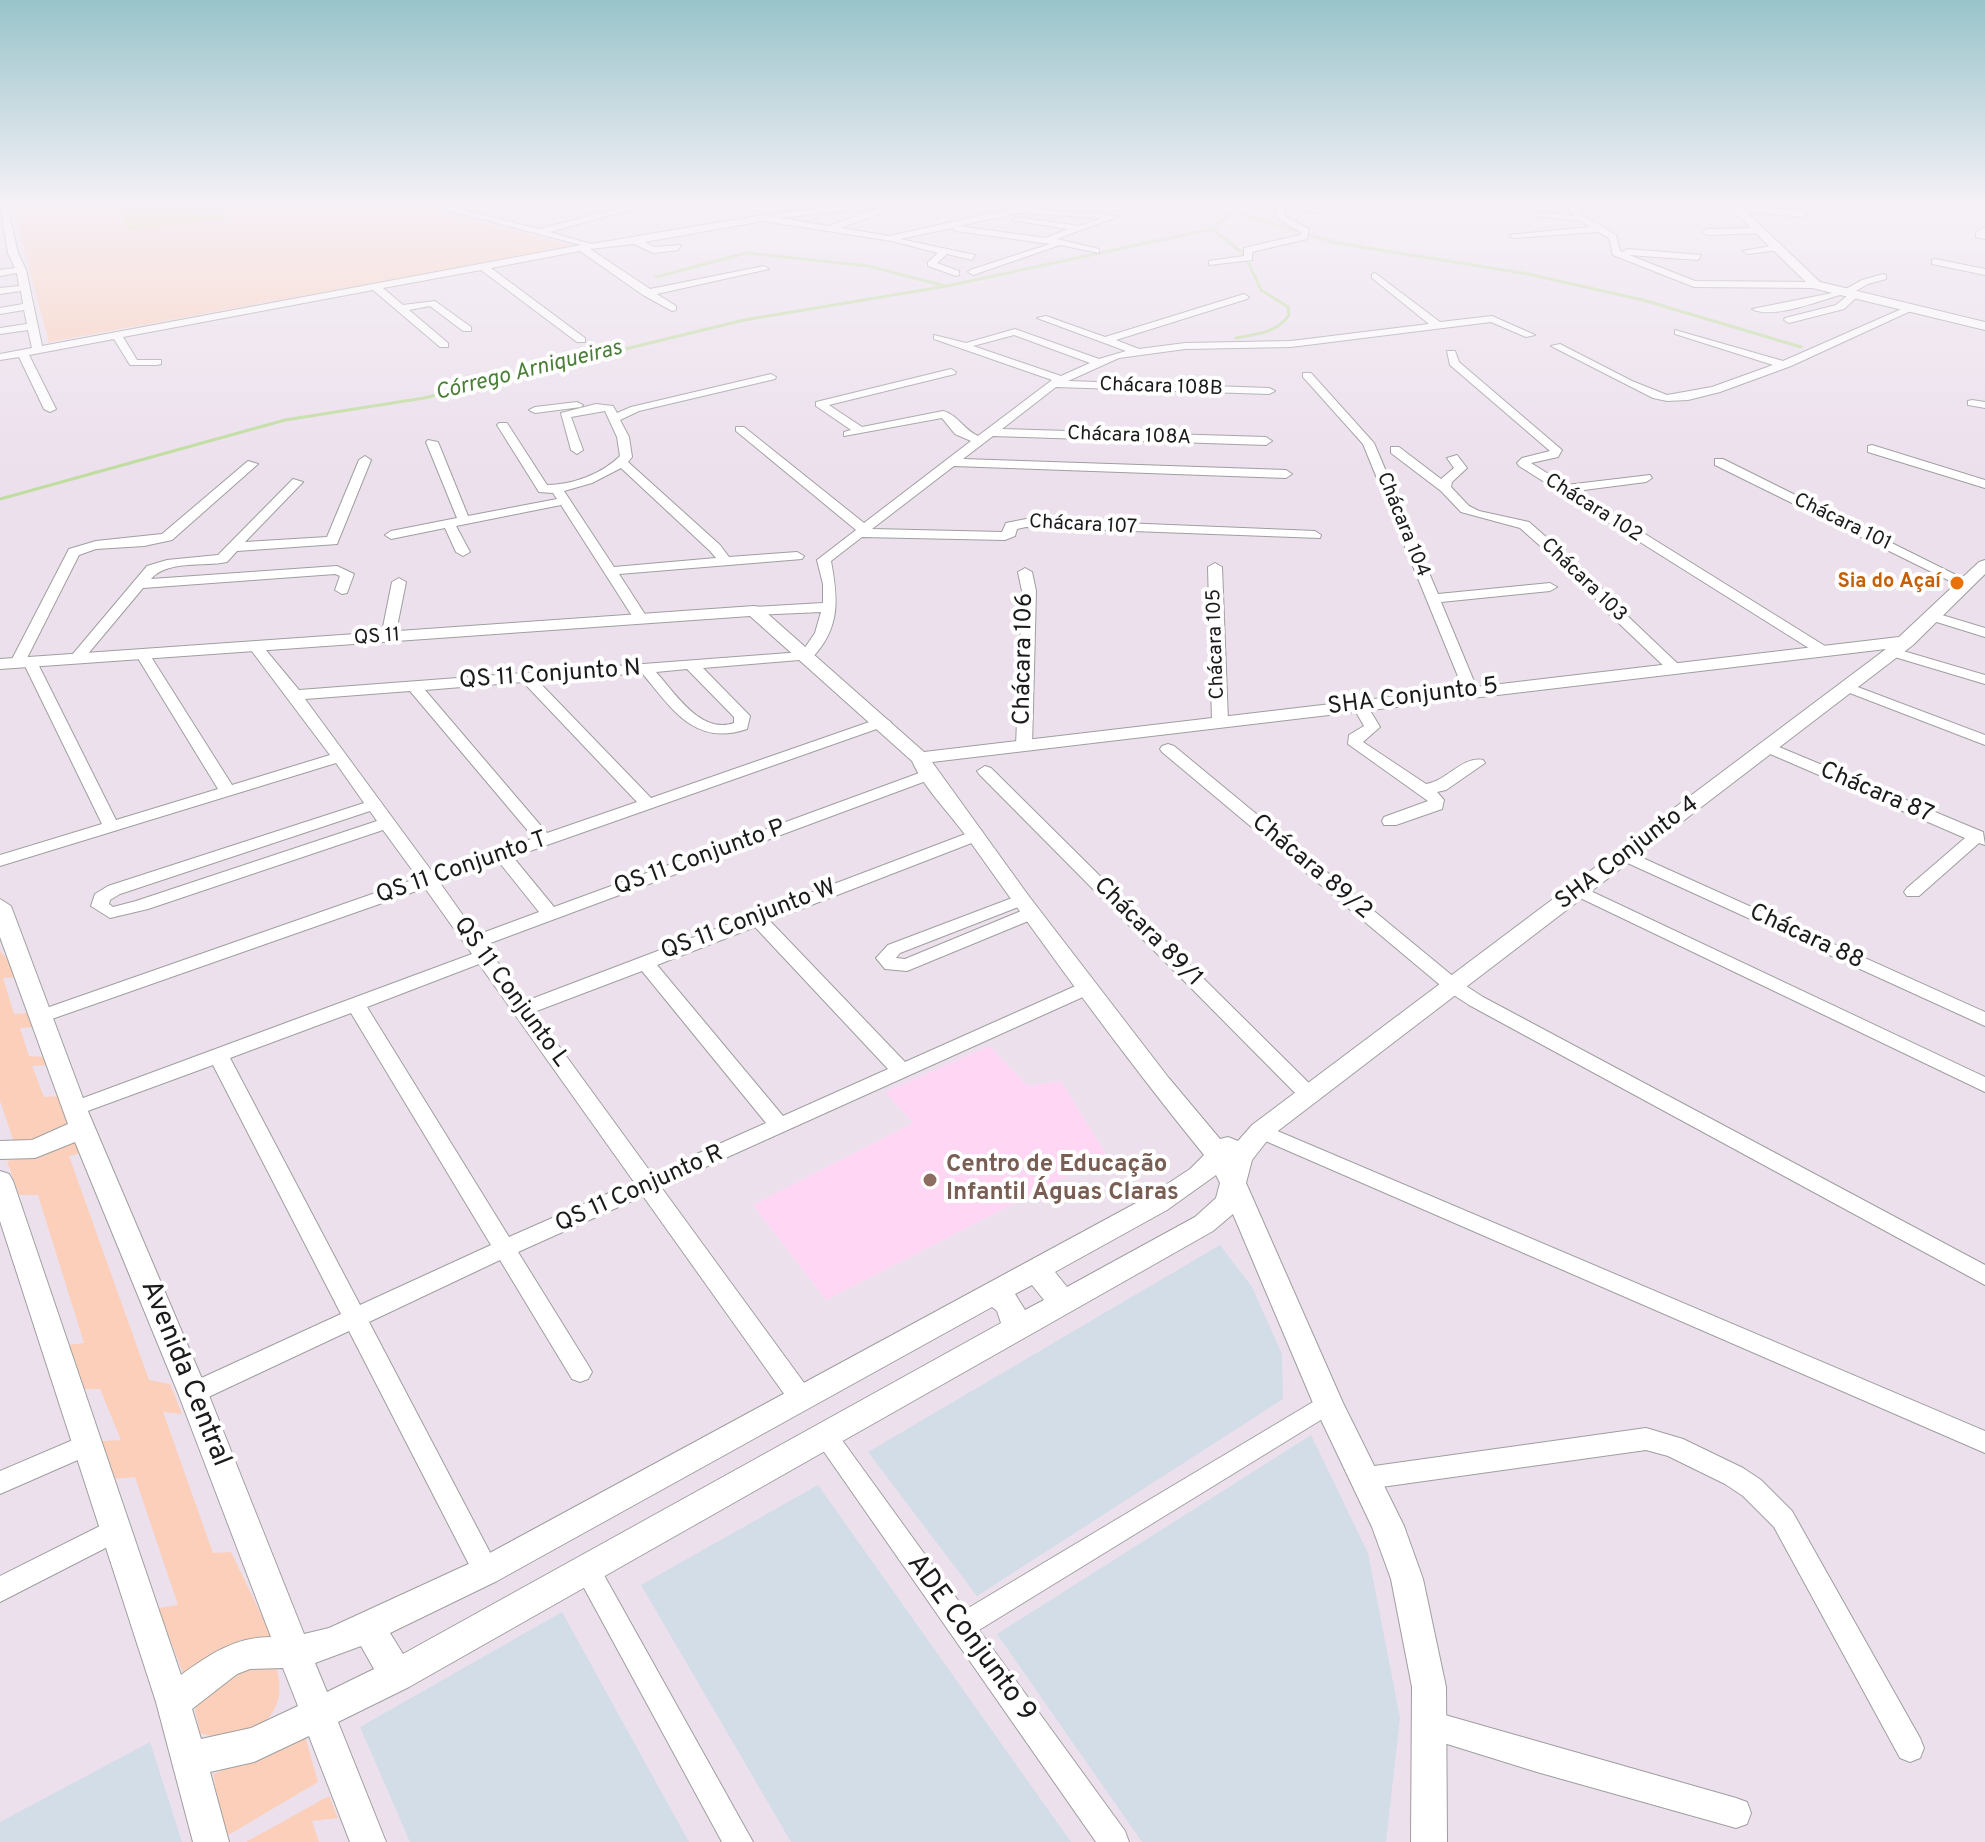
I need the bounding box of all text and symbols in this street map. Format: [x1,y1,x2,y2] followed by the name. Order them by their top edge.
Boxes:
[433,336,625,408] water label: Córrego Arniqueiras
[1099,374,1223,402] street label: Chácara 108B
[1067,423,1191,451] street label: Chácara 108A
[1370,469,1434,581] street label: Chácara 104
[1540,470,1646,548] street label: Chácara 102
[1789,489,1895,557] street label: Chácara 101
[1028,511,1138,541] street label: Chácara 107
[1535,534,1631,628] street label: Chácara 103
[1837,571,1941,595] place label: Sia do Açaí
[1948,574,1966,592] marker: Sia do Açaí
[1203,588,1231,700] street label: Chácara 105
[1009,593,1041,725] street label: Chácara 106
[353,624,401,652] street label: QS 11
[458,655,642,697] street label: QS 11 Conjunto N
[1326,673,1500,723] street label: SHA Conjunto 5
[1815,757,1937,831] street label: Chácara 87
[1551,791,1705,917] street label: SHA Conjunto 4
[1245,809,1377,927] street label: Chácara 89/2
[610,815,790,903] street label: QS 11 Conjunto P
[373,826,551,912] street label: QS 11 Conjunto T
[1086,872,1208,994] street label: Chácara 89/1
[657,874,841,968] street label: QS 11 Conjunto W
[1744,899,1868,977] street label: Chácara 88
[446,912,574,1074] street label: QS 11 Conjunto L
[551,1140,729,1240] street label: QS 11 Conjunto R
[946,1152,1179,1208] place label: Centro de Educação Infantil Águas Claras
[921,1171,939,1189] marker: Centro de Educação Infantil Águas Claras
[131,1276,237,1472] street label: Avenida Central
[898,1549,1042,1729] street label: ADE Conjunto 9

